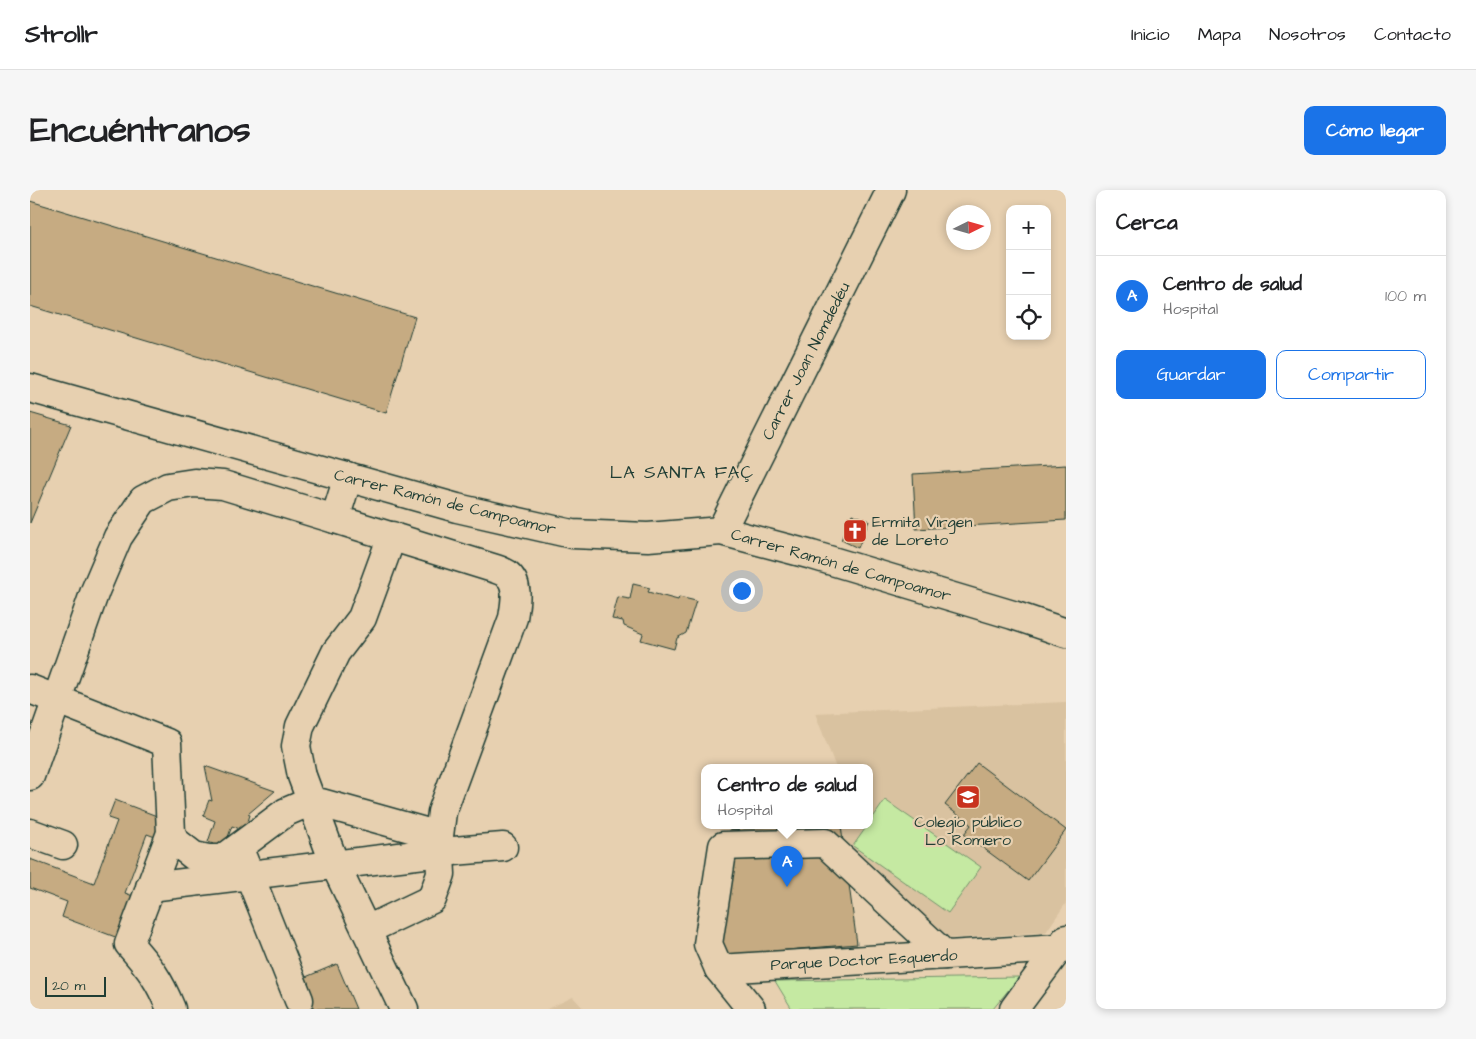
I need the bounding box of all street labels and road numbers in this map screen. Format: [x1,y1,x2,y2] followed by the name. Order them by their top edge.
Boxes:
[757,278,855,444] street label: Carrer Joan Nomdedéu
[332,464,558,540] street label: Carrer Ramón de Campoamor
[728,523,954,607] street label: Carrer Ramón de Campoamor
[770,944,958,976] street label: Parque Doctor Esquerdo

